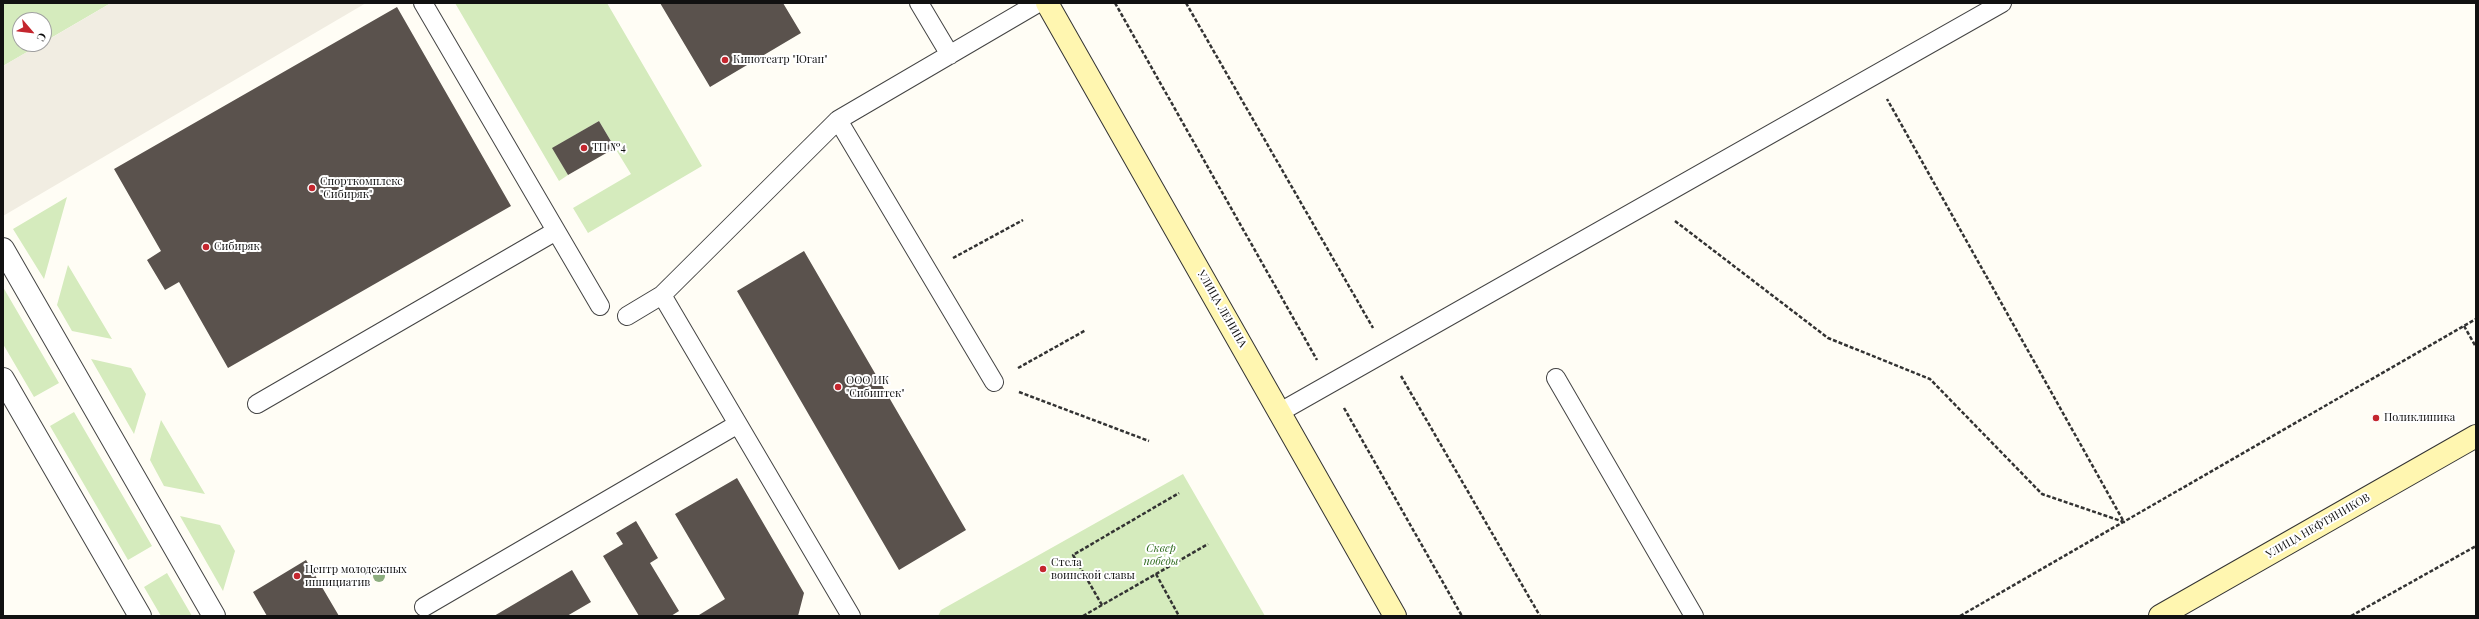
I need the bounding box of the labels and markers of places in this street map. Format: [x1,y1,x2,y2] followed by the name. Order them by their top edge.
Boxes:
[733,53,827,67] place label: Кинотеатр "Юган"
[720,55,730,65] marker: Кинотеатр "Юган"
[592,141,626,155] place label: ТП №4
[579,143,589,153] marker: ТП №4
[320,175,403,201] place label: Спорткомплекс "Сибиряк"
[307,183,317,193] marker: Спорткомплекс "Сибиряк"
[214,240,260,254] place label: Сибиряк
[201,242,211,252] marker: Сибиряк
[846,374,905,400] place label: ООО ИК "Сибинтек"
[833,382,843,392] marker: ООО ИК "Сибинтек"
[2384,411,2455,425] place label: Поликлиника
[2371,413,2381,423] marker: Поликлиника
[1051,556,1135,582] place label: Стела воинской славы
[305,563,407,589] place label: Центр молодежных иннициатив
[1038,564,1048,574] marker: Стела воинской славы
[292,571,302,581] marker: Центр молодежных иннициатив

